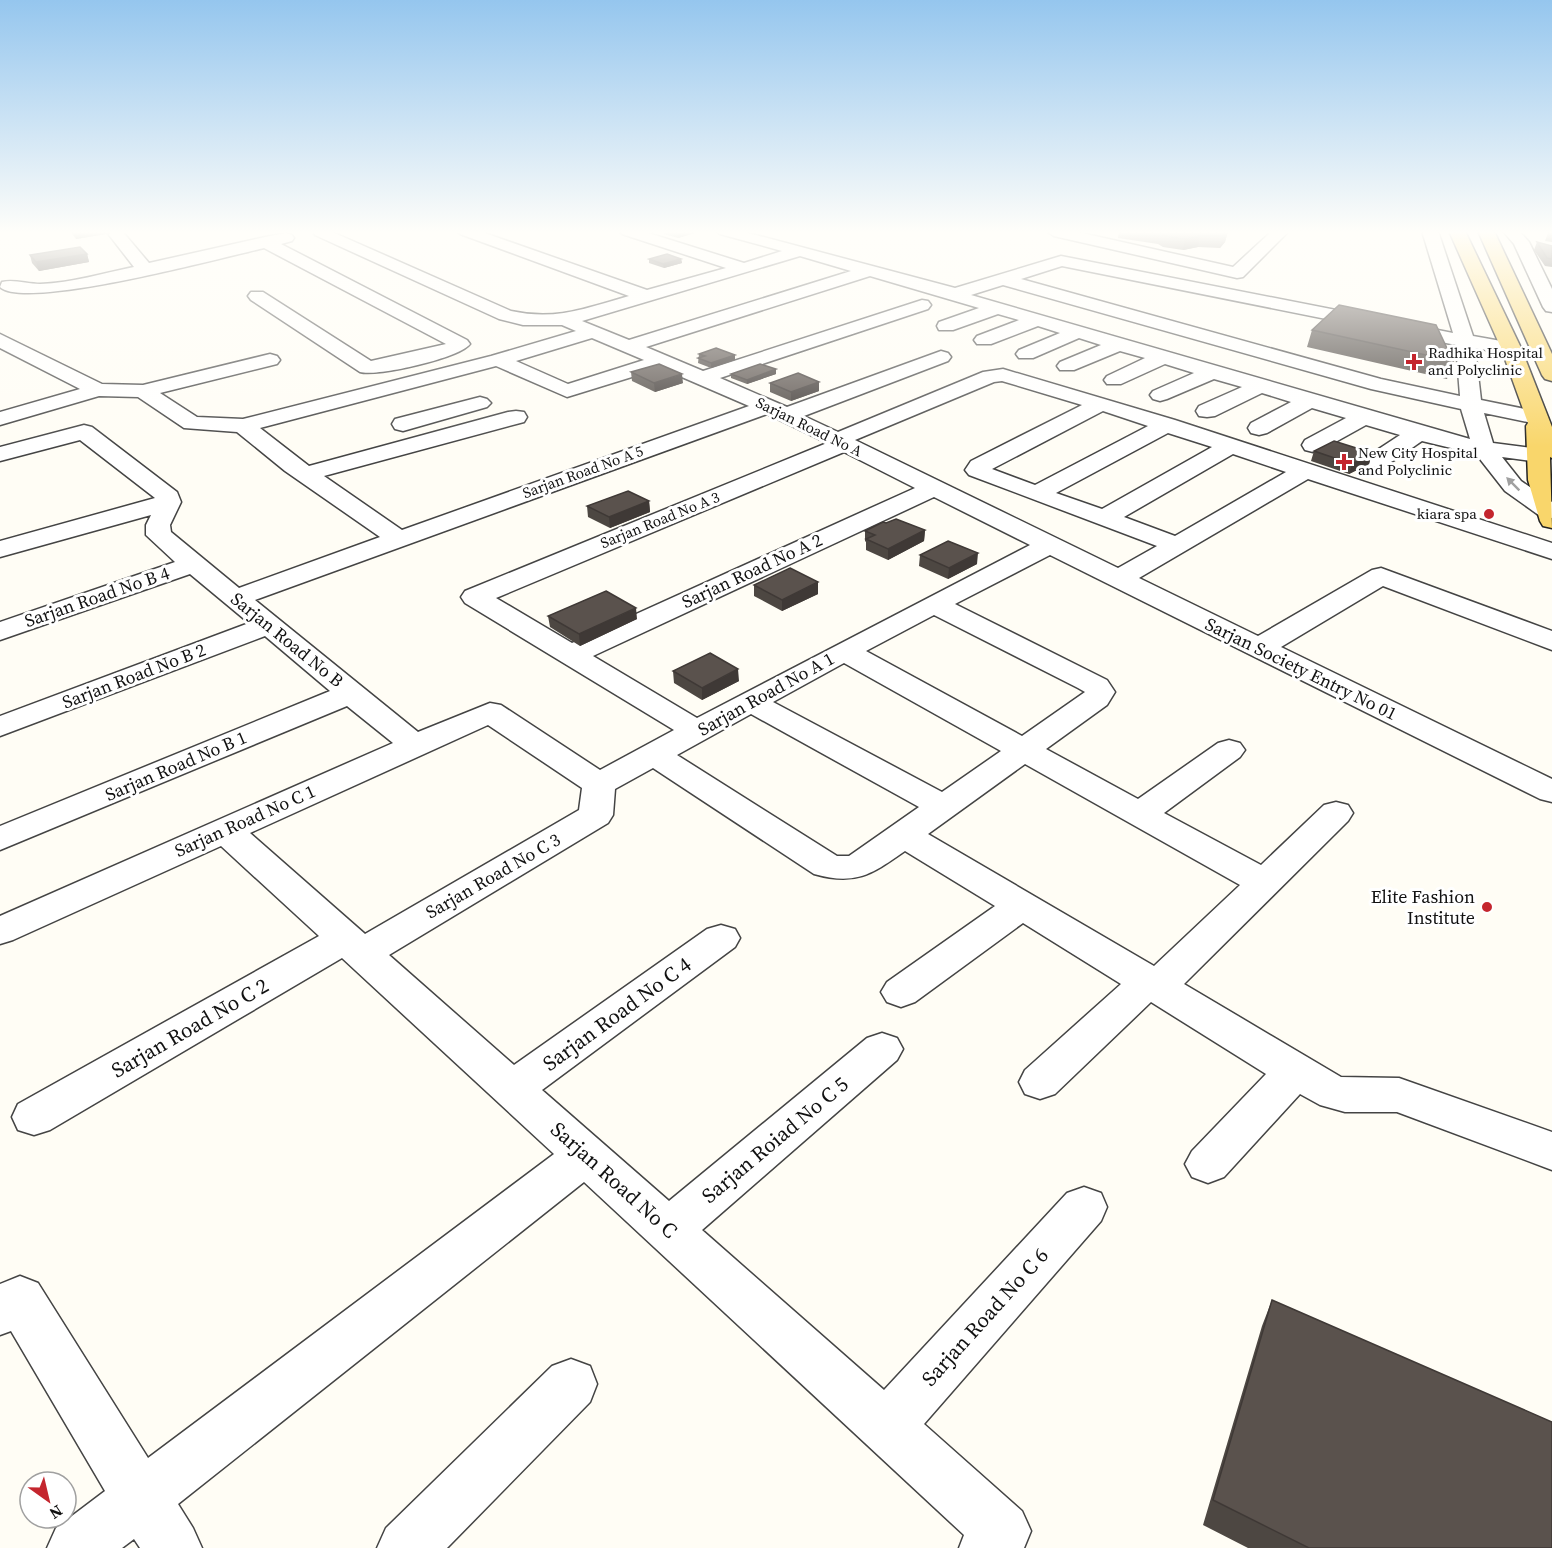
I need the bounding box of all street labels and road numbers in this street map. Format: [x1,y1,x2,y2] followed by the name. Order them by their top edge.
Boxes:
[753,392,866,461] street label: Sarjan Road No A
[520,440,646,503] street label: Sarjan Road No A 5
[597,486,723,553] street label: Sarjan Road No A 3
[677,527,826,614] street label: Sarjan Road No A 2
[21,560,173,633] street label: Sarjan Road No B 4
[226,586,349,693] street label: Sarjan Road No B
[1201,611,1401,726] street label: Sarjan Society Entry No 01
[59,637,209,714] street label: Sarjan Road No B 2
[693,646,838,741] street label: Sarjan Road No A 1
[101,724,250,807] street label: Sarjan Road No B 1
[170,778,319,863] street label: Sarjan Road No C 1
[421,827,565,924] street label: Sarjan Road No C 3
[537,950,697,1077] street label: Sarjan Road No C 4
[106,971,274,1084] street label: Sarjan Road No C 2
[695,1070,854,1210] street label: Sarjan Roiad No C 5
[545,1115,684,1244] street label: Sarjan Road No C
[915,1241,1055,1392] street label: Sarjan Road No C 6

